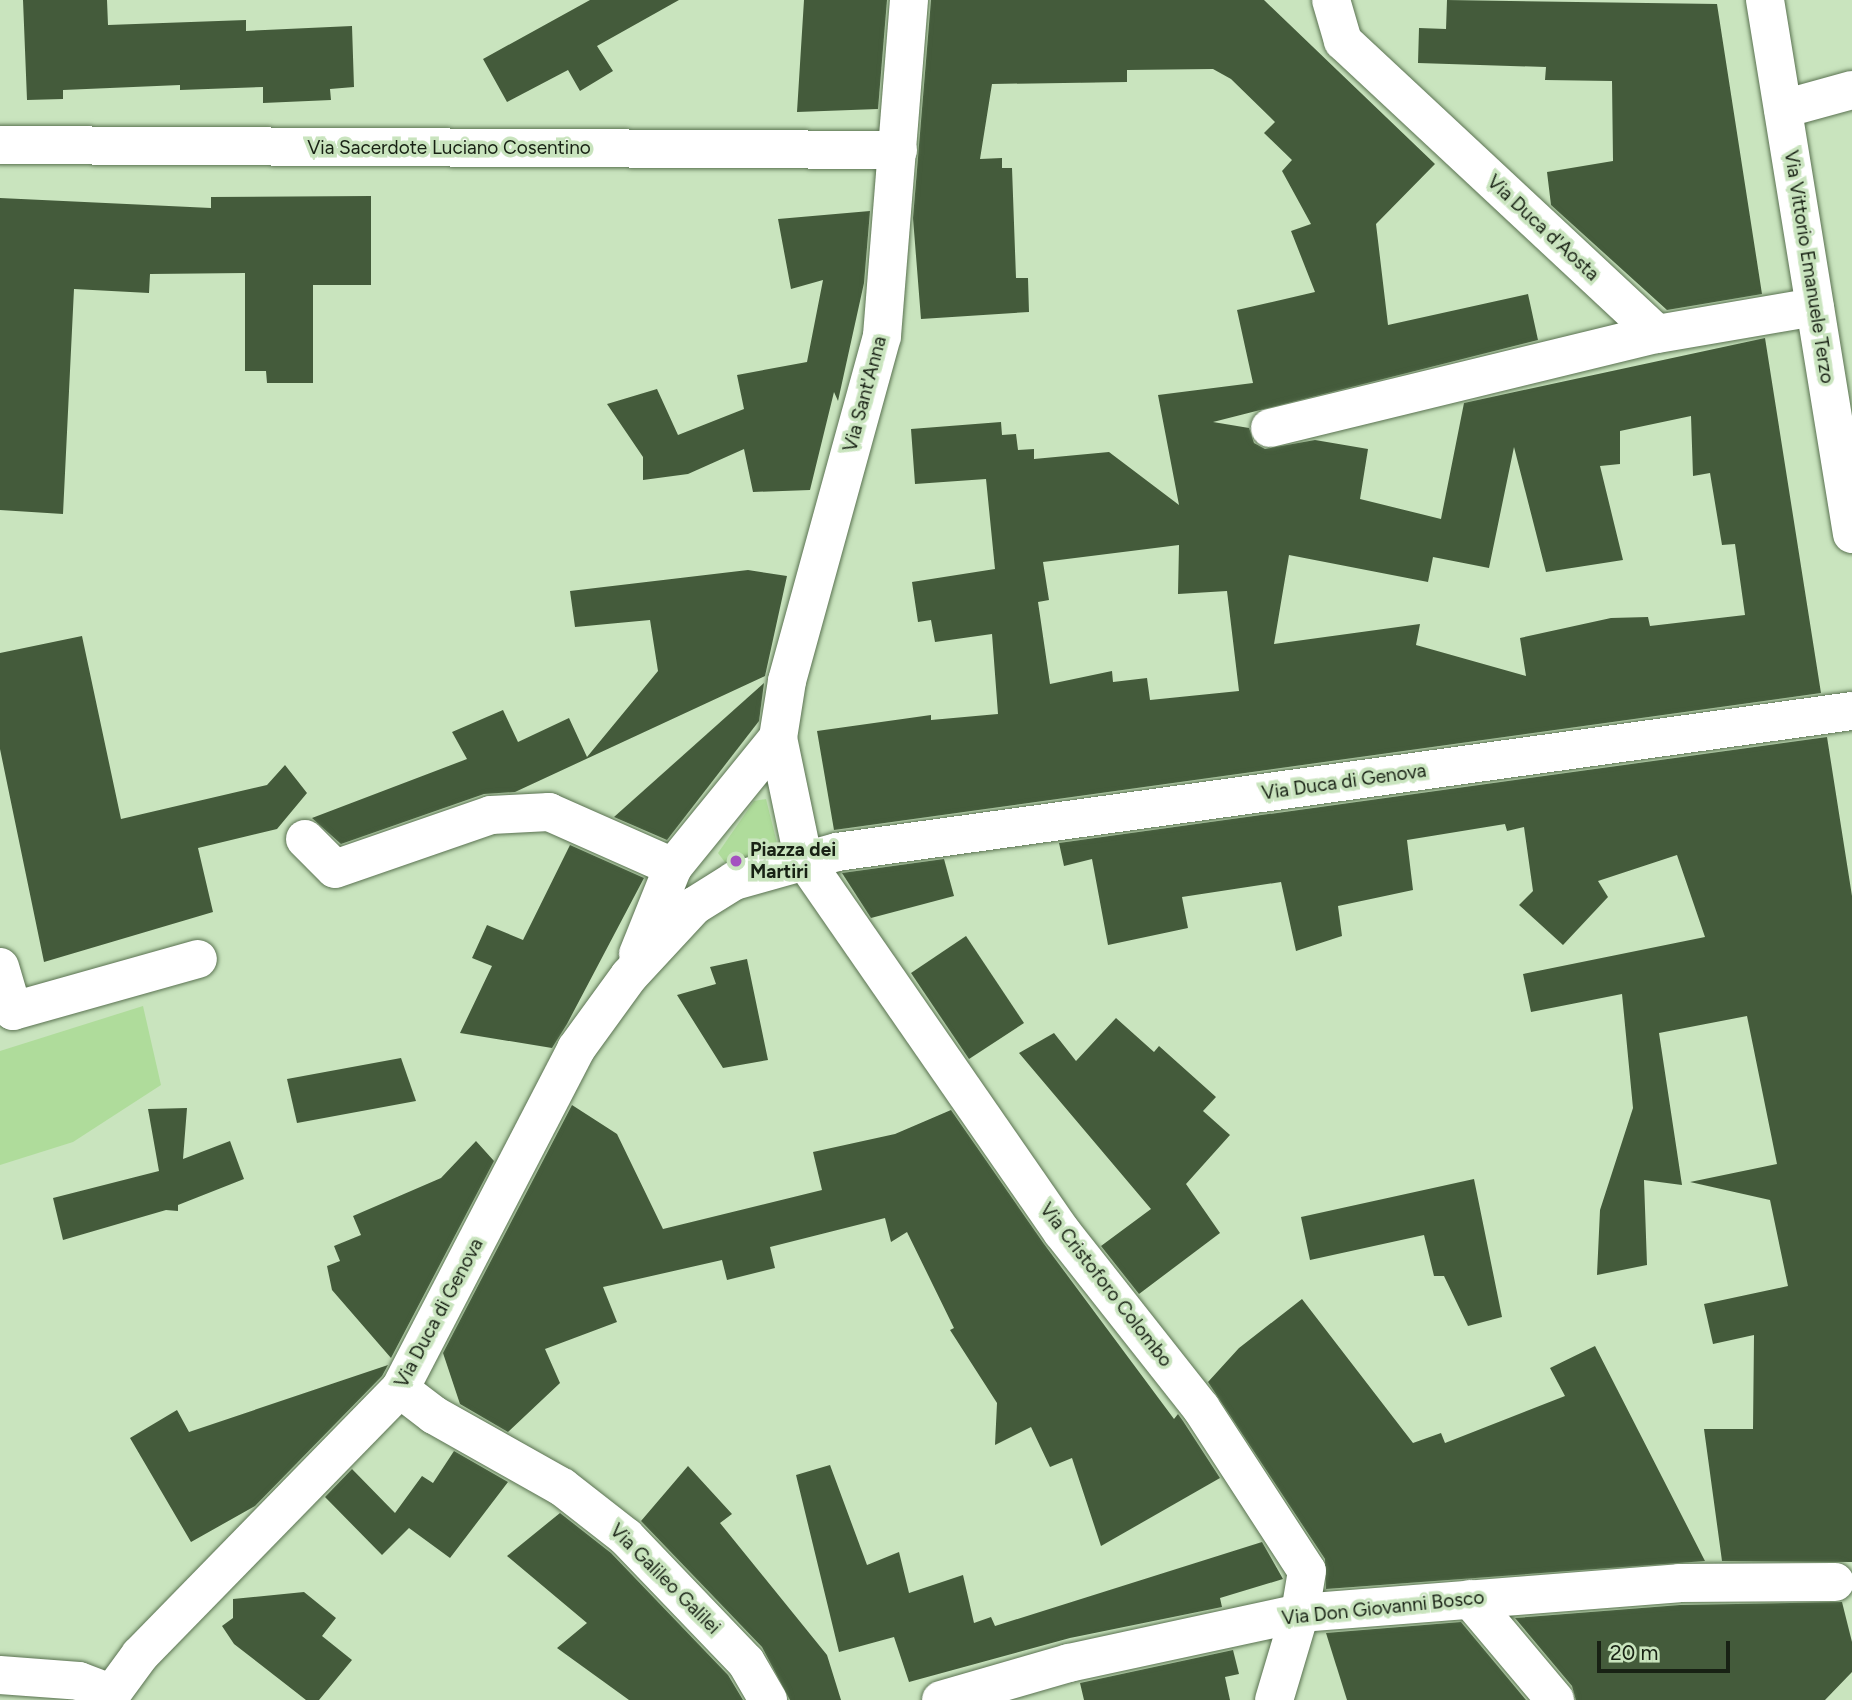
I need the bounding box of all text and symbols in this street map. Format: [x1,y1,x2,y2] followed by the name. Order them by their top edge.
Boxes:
[307,137,591,159] street label: Via Sacerdote Luciano Cosentino
[1779,149,1839,385] street label: Via Vittorio Emanuele Terzo
[1482,170,1604,286] street label: Via Duca d'Aosta
[839,334,891,454] street label: Via Sant'Anna
[1260,759,1428,805] street label: Via Duca di Genova
[750,839,836,883] place label: Piazza dei Martiri
[728,853,744,869] marker: Piazza dei Martiri
[1035,1198,1177,1372] street label: Via Cristoforo Colombo
[390,1234,488,1392] street label: Via Duca di Genova
[605,1519,725,1639] street label: Via Galileo Galilei
[1281,1586,1485,1630] street label: Via Don Giovanni Bosco
[1600,1626,1733,1670] scale bar
[1610,1640,1658,1665] text: 20 m

